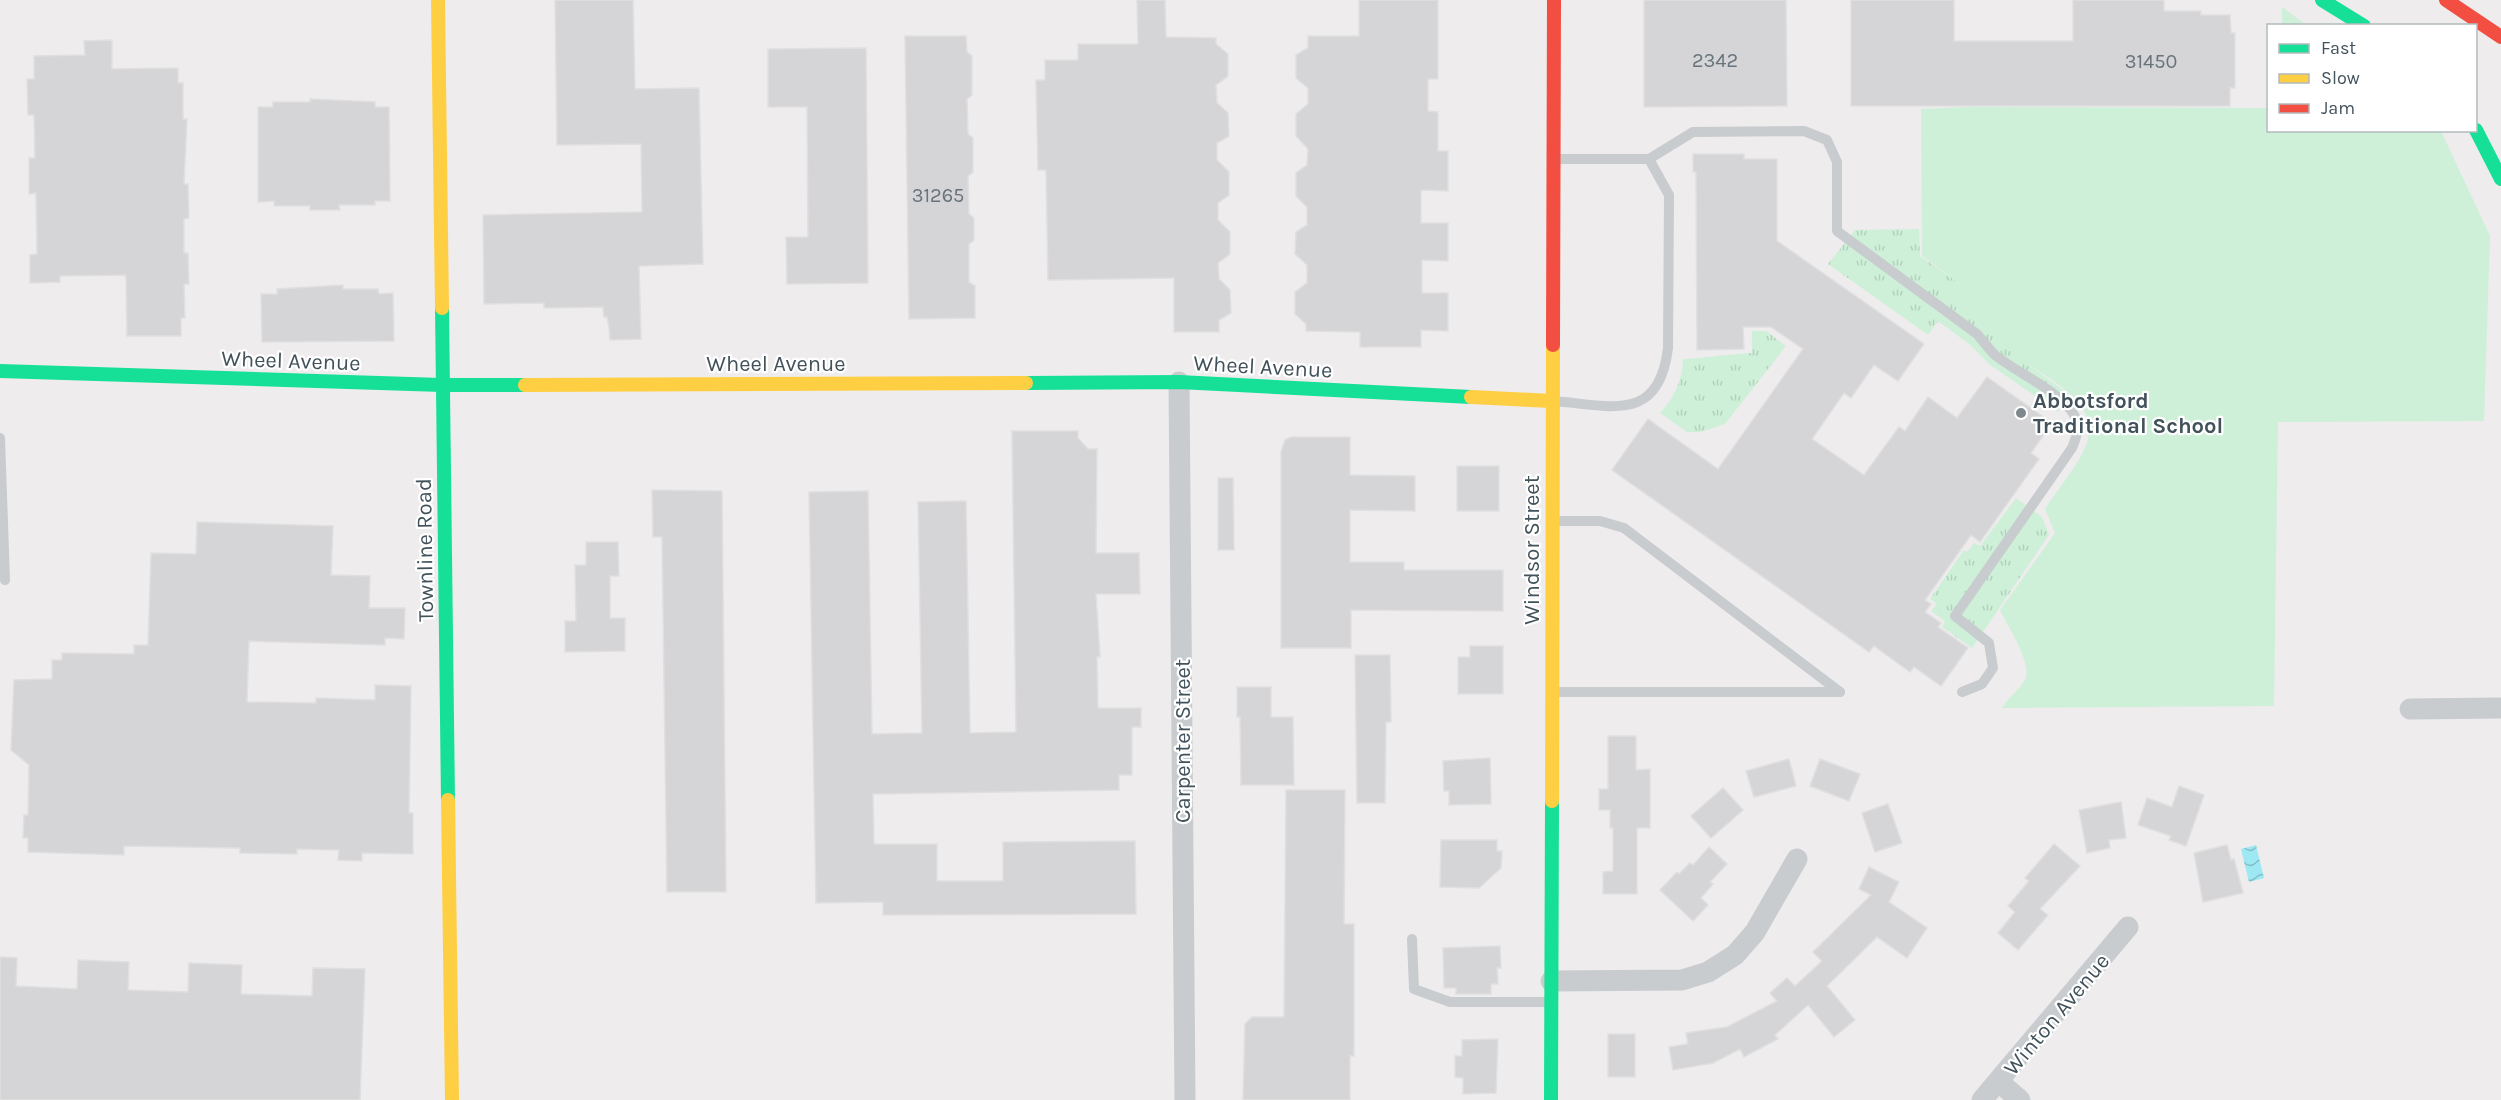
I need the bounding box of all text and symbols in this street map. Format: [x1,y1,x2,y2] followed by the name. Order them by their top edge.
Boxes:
[2267,24,2477,132] legend
[2321,37,2356,59] text: Fast
[1692,49,1738,72] house number: 2342
[2125,50,2177,73] house number: 31450
[2321,67,2360,89] text: Slow
[2321,97,2355,119] text: Jam
[912,184,964,207] house number: 31265
[221,346,361,376] street label: Wheel Avenue
[1193,350,1333,384] street label: Wheel Avenue
[706,351,846,377] street label: Wheel Avenue
[2033,388,2223,439] place label: Abbotsford Traditional School
[2014,406,2028,420] marker: Abbotsford Traditional School
[1519,475,1545,625] street label: Windsor Street
[411,478,439,622] street label: Townline Road
[1170,659,1196,823] street label: Carpenter Street
[1998,949,2115,1081] street label: Winton Avenue

